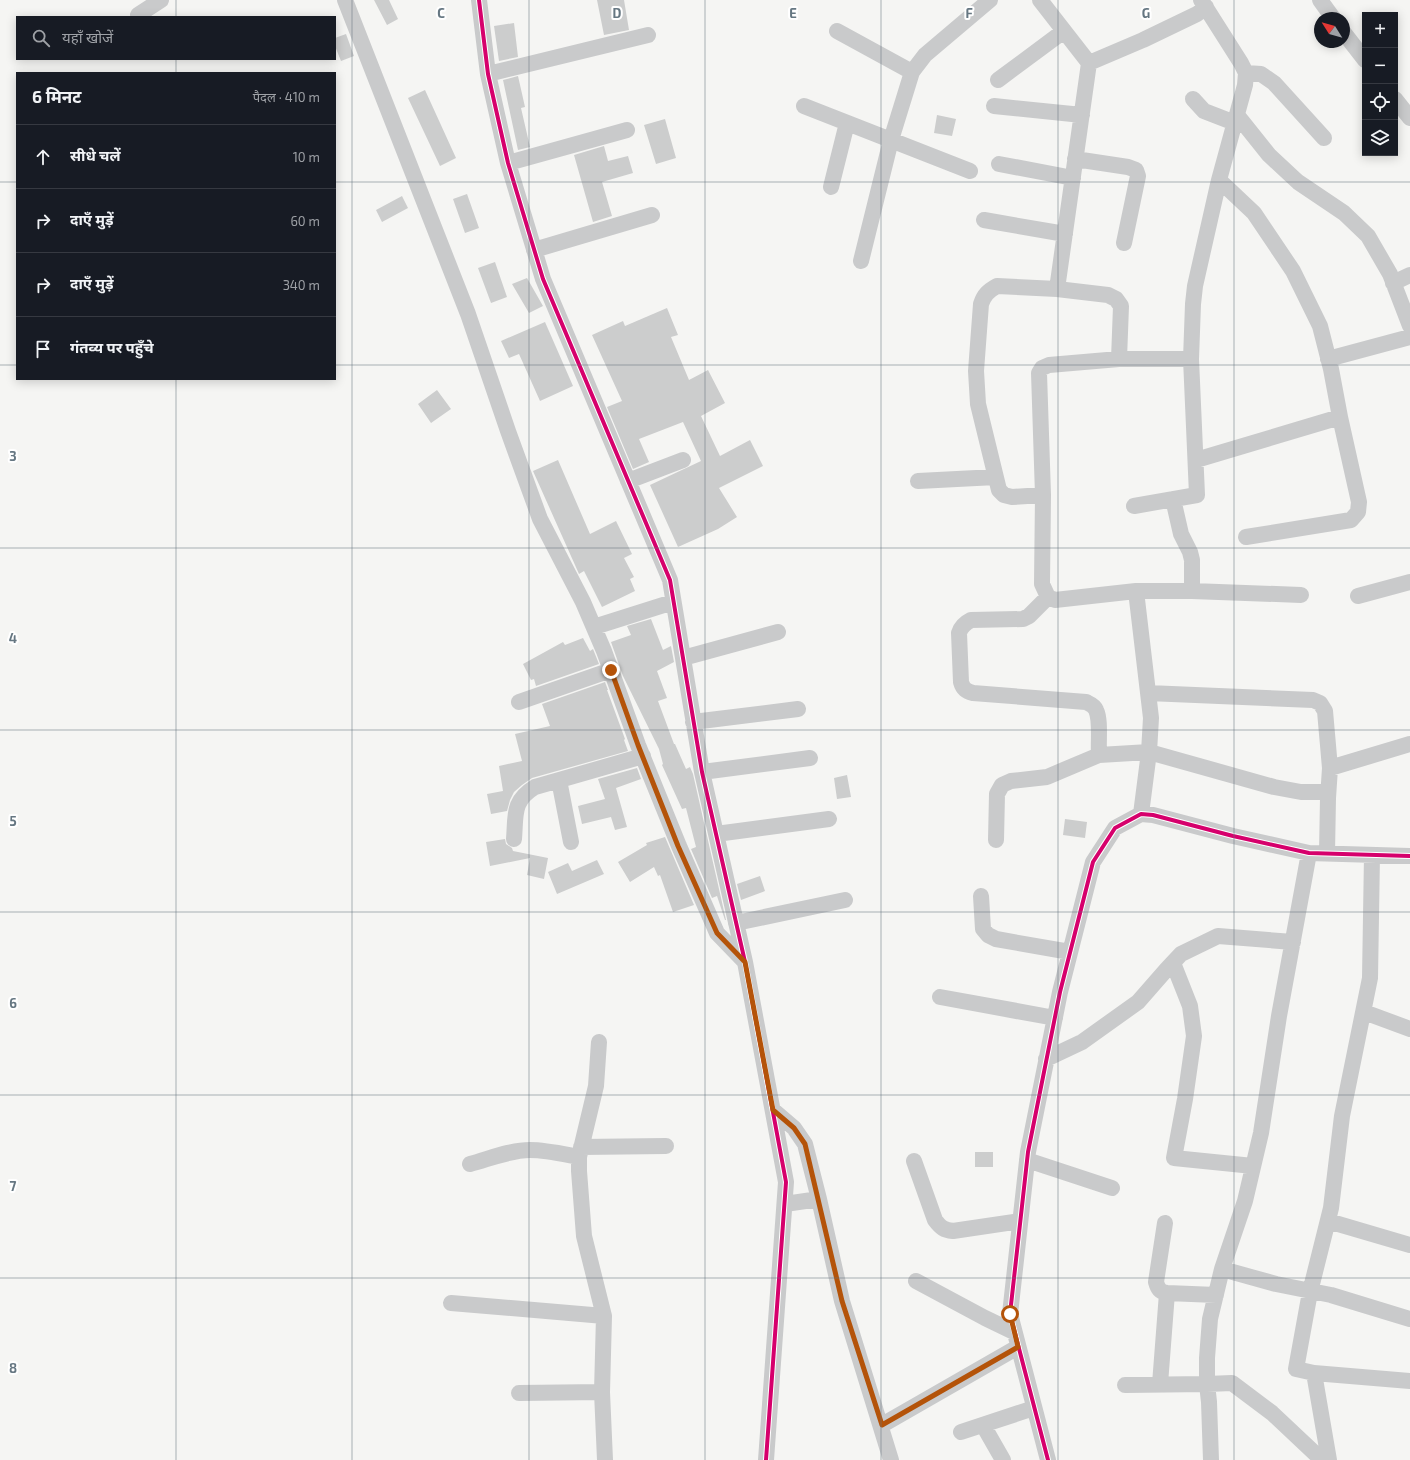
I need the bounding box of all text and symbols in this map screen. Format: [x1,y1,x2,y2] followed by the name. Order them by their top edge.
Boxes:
[437,5,445,21] text: C
[613,5,622,21] text: D
[789,5,797,21] text: E
[965,5,973,21] text: F
[1142,5,1150,21] text: G
[1314,12,1350,48] north arrow
[1362,12,1398,156] map controls
[1362,12,1398,48] button: +
[16,16,336,60] search box
[30,27,52,49] icon: search
[62,28,113,46] text: यहाँ खोजें
[1362,48,1398,84] button: −
[1362,84,1398,120] button: locate
[32,86,81,106] text: 6 मिनट
[253,89,320,105] text: पैदल · 410 m
[1362,120,1398,156] button: layers
[32,146,54,168] icon: ahead
[70,146,121,164] text: सीधे चलें
[293,149,320,165] text: 10 m
[32,210,54,232] icon: right
[70,210,114,228] text: दाएँ मुड़ें
[290,213,320,229] text: 60 m
[32,274,54,296] icon: right
[70,274,114,292] text: दाएँ मुड़ें
[283,277,320,293] text: 340 m
[32,338,54,360] icon: arrive
[70,338,154,356] text: गंतव्य पर पहुँचे
[9,448,17,464] text: 3
[9,630,17,646] text: 4
[602,661,620,679] route end
[9,813,17,829] text: 5
[9,995,17,1011] text: 6
[10,1178,17,1194] text: 7
[1001,1305,1019,1323] route start
[9,1360,17,1376] text: 8

